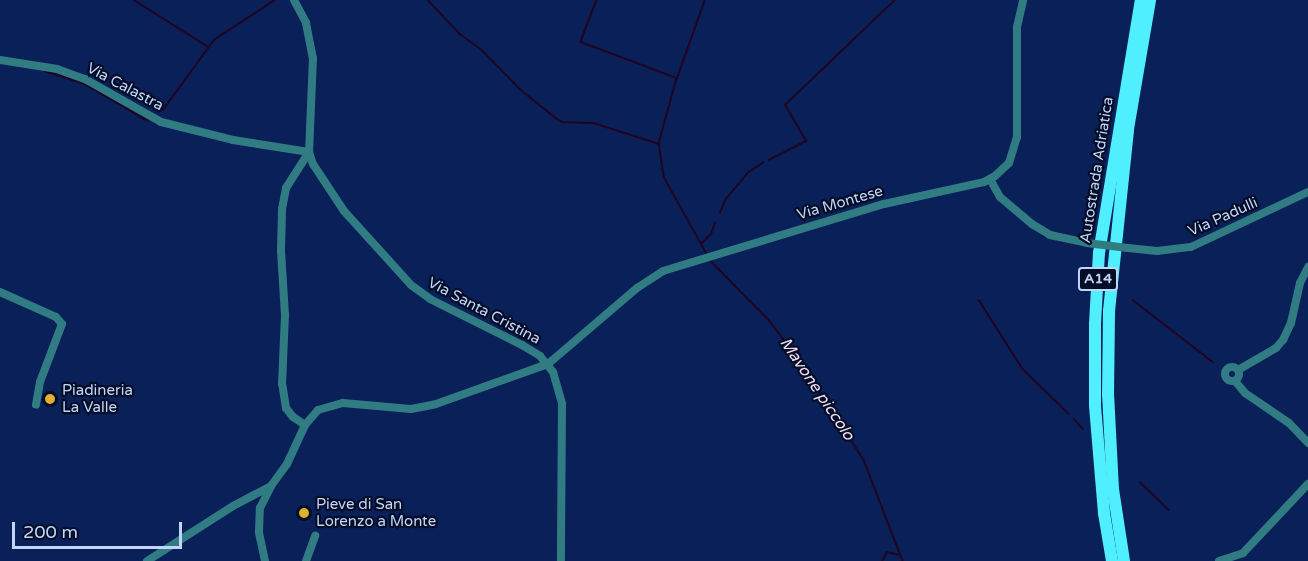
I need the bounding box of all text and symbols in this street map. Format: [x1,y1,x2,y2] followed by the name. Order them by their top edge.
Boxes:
[84,59,166,115] street label: Via Calastra
[1077,96,1117,244] street label: Autostrada Adriatica
[795,182,885,224] street label: Via Montese
[1185,194,1261,240] street label: Via Padulli
[1077,268,1119,290] road number: A14
[425,274,543,348] street label: Via Santa Cristina
[776,334,858,444] water label: Mavone piccolo
[62,381,133,416] place label: Piadineria La Valle
[43,392,57,406] marker: Piadineria La Valle
[316,495,436,530] place label: Pieve di San Lorenzo a Monte
[297,506,311,520] marker: Pieve di San Lorenzo a Monte
[15,510,184,548] scale bar
[23,521,78,543] text: 200 m

